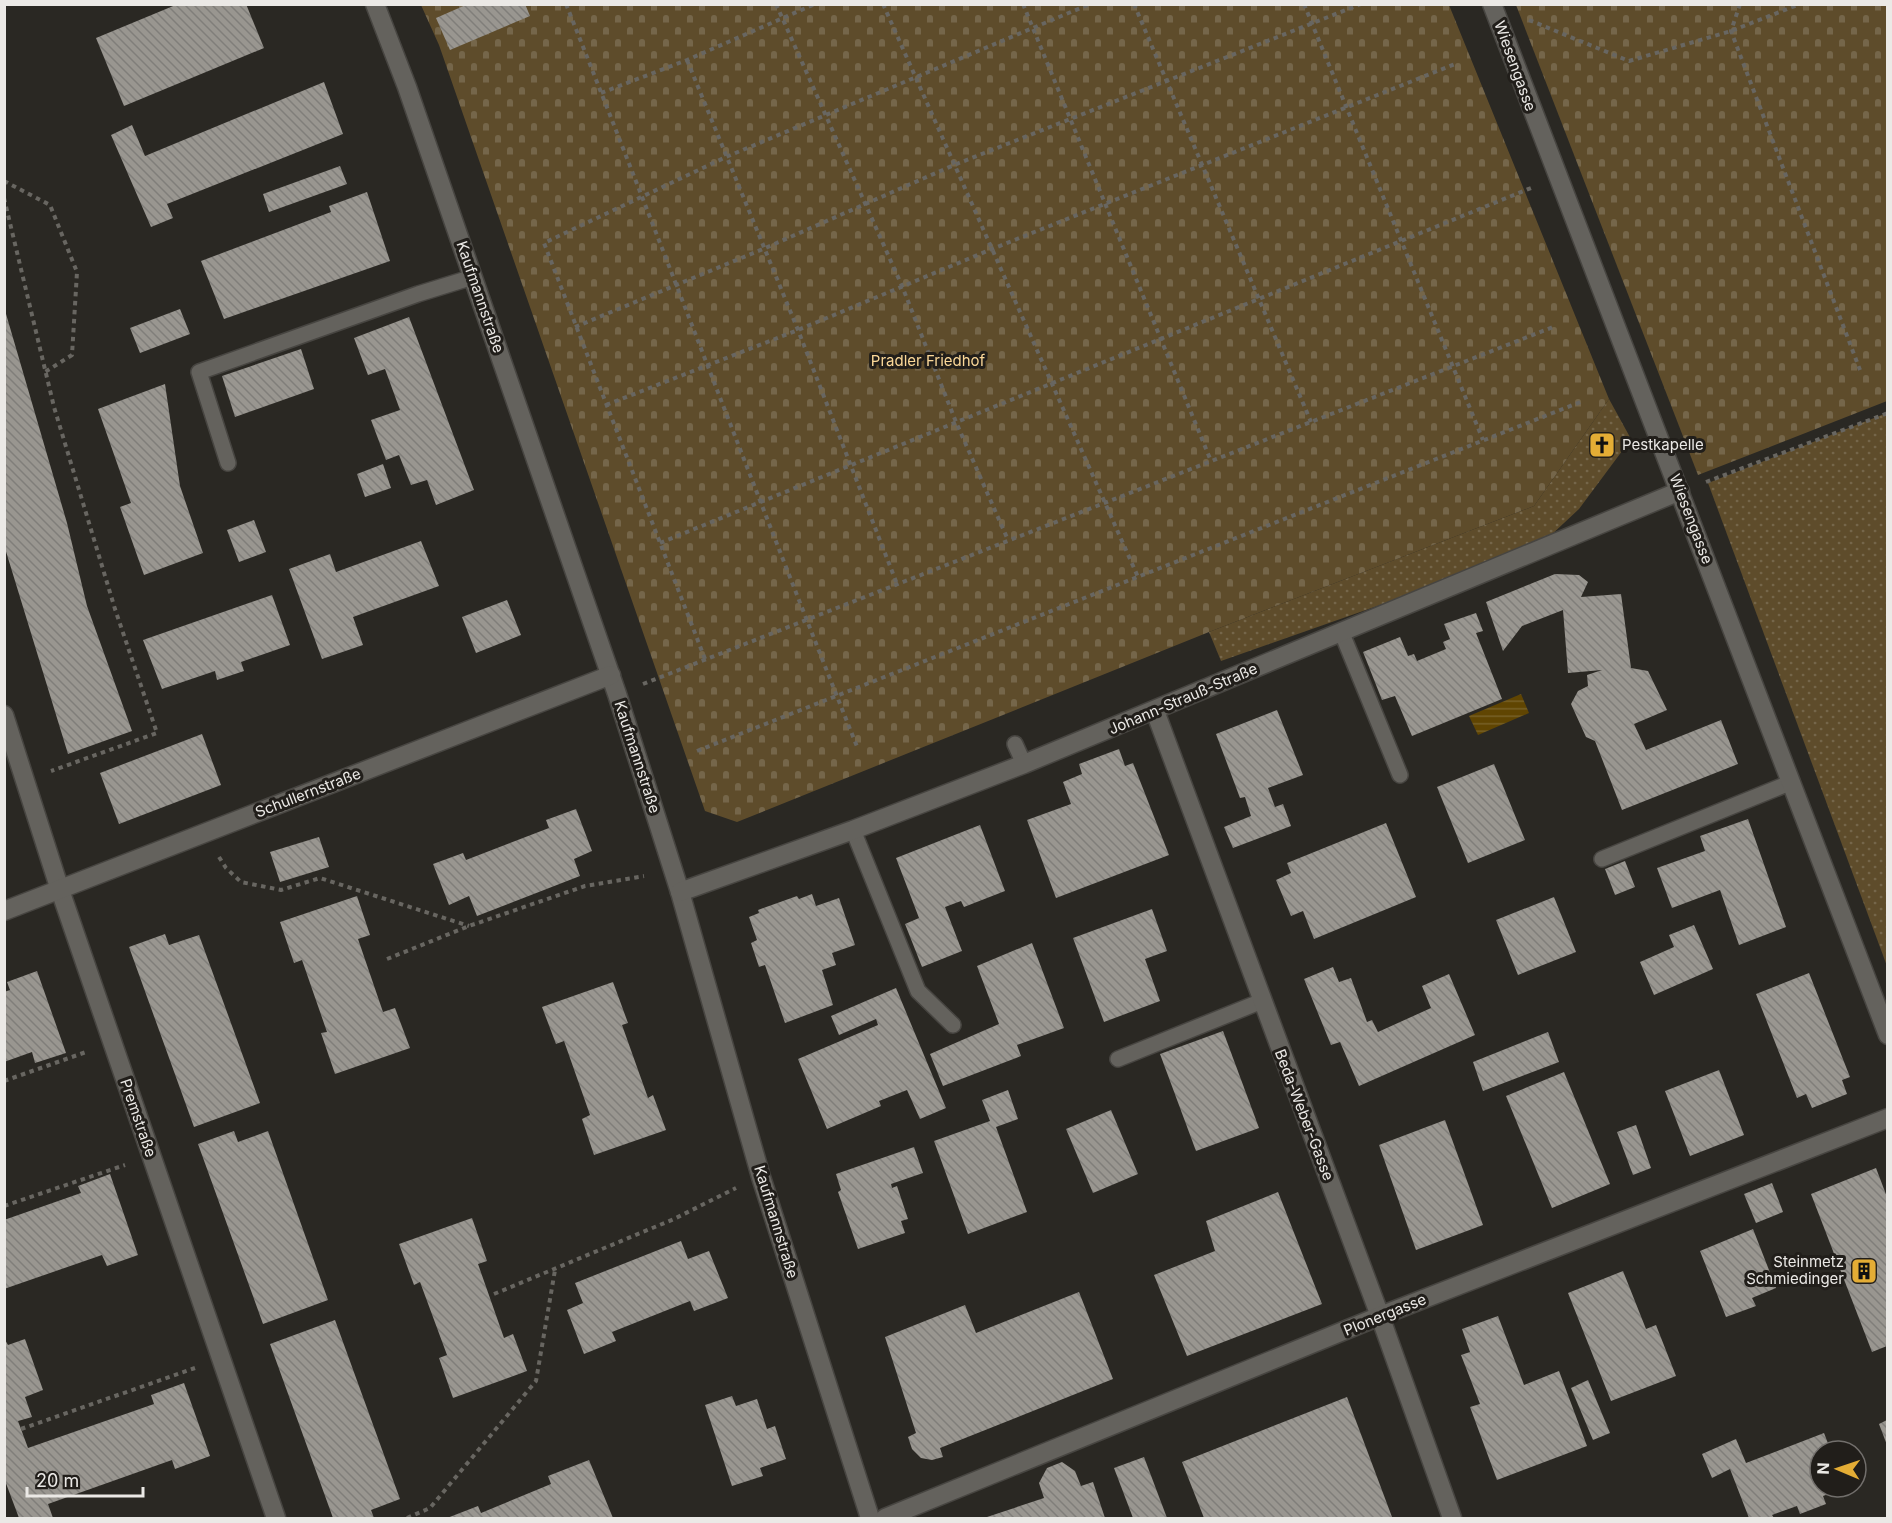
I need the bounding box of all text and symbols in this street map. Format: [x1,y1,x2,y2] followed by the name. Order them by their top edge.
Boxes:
[1490,18,1541,114] street label: Wiesengasse
[452,238,509,355] street label: Kaufmannstraße
[871,351,986,370] park label: Pradler Friedhof
[1587,430,1617,460] church icon: Pestkapelle
[1622,435,1704,454] place label: Pestkapelle
[1666,471,1717,567] street label: Wiesengasse
[1106,659,1260,738] street label: Johann-Strauß-Straße
[610,698,665,815] street label: Kaufmannstraße
[252,764,363,821] street label: Schullernstraße
[1271,1046,1338,1183] street label: Beda-Weber-Gasse
[116,1076,161,1160] street label: Premstraße
[750,1163,803,1281] street label: Kaufmannstraße
[1746,1252,1844,1288] place label: Steinmetz Schmiedinger
[1849,1256,1879,1286] building icon: Steinmetz Schmiedinger
[1341,1289,1429,1340] street label: Plonergasse
[1808,1439,1868,1499] north arrow
[27,1460,142,1498] scale bar
[1813,1462,1833,1475] text: N
[36,1470,79,1491] text: 20 m

